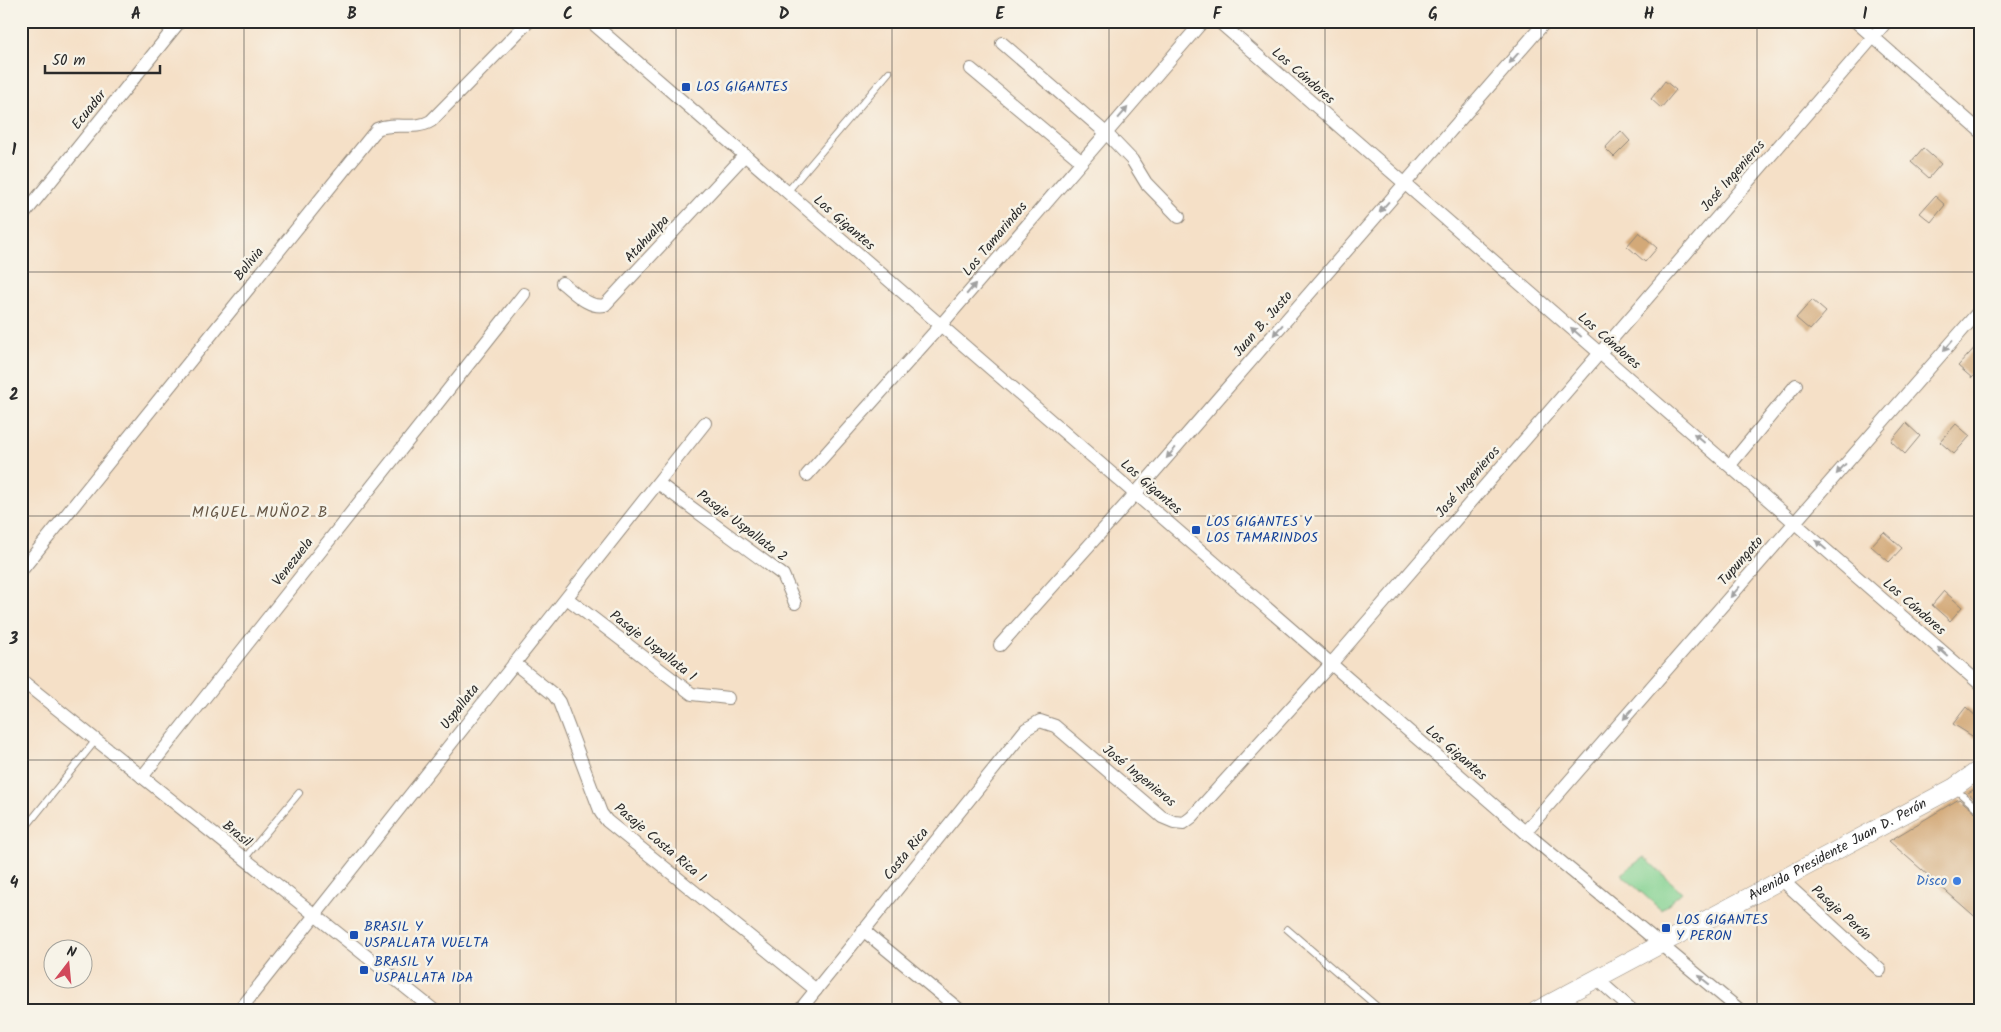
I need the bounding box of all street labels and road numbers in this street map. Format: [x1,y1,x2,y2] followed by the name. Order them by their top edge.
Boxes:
[1266,42,1340,110] street label: Los Cóndores
[66,84,113,135] street label: Ecuador
[1695,135,1771,217] street label: José Ingenieros
[808,190,880,256] street label: Los Gigantes
[957,197,1033,281] street label: Los Tamarindos
[619,210,675,268] street label: Atahualpa
[229,242,269,286] street label: Bolivia
[1228,286,1298,362] street label: Juan B. Justo
[1572,307,1646,375] street label: Los Cóndores
[1430,441,1506,523] street label: José Ingenieros
[1115,454,1187,520] street label: Los Gigantes
[692,484,792,568] street label: Pasaje Uspallata 2
[1713,531,1769,591] street label: Tupungato
[267,533,319,591] street label: Venezuela
[1877,573,1951,641] street label: Los Cóndores
[605,605,701,687] street label: Pasaje Uspallata 1
[435,679,485,735] street label: Uspallata
[1420,720,1492,786] street label: Los Gigantes
[1097,739,1181,813] street label: José Ingenieros
[1744,793,1931,907] street label: Avenida Presidente Juan D. Perón
[609,798,711,888] street label: Pasaje Costa Rica 1
[217,815,257,853] street label: Brasil
[878,823,934,885] street label: Costa Rica
[1806,880,1876,946] street label: Pasaje Perón

